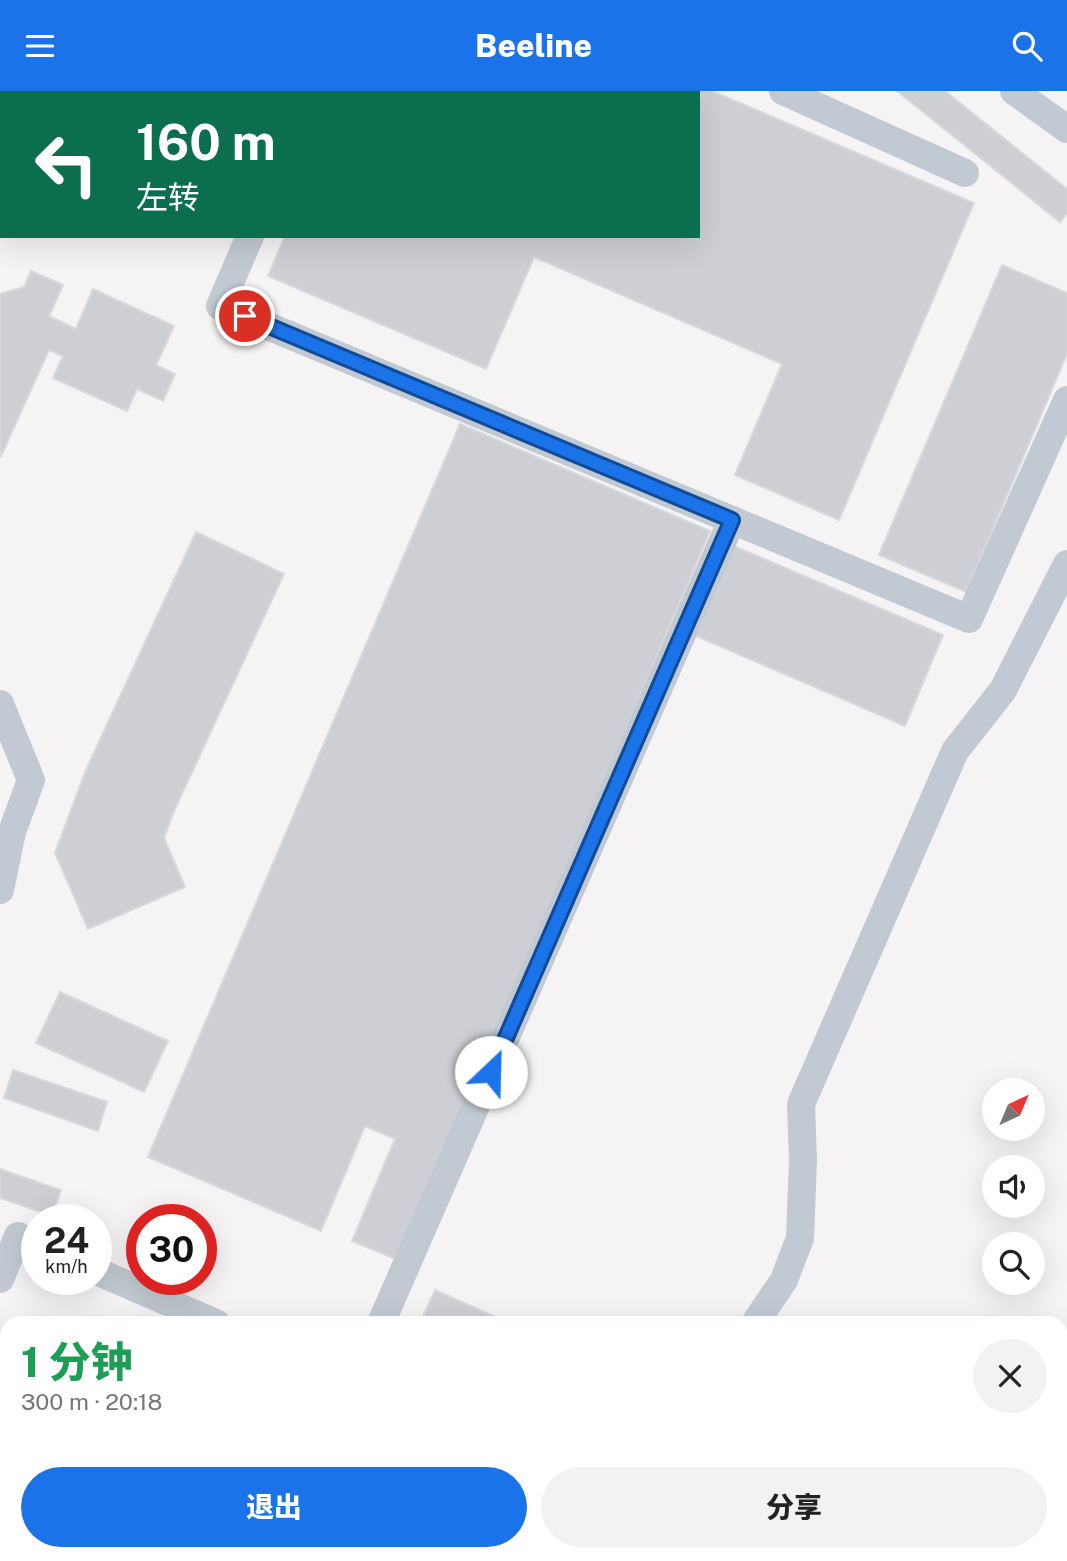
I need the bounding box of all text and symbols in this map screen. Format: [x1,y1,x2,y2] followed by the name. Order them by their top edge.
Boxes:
[21,27,59,65] icon: menu
[475,27,592,64] text: Beeline
[1008,27,1046,65] icon: search
[136,113,276,171] text: 160 m
[21,119,112,210] icon: left
[136,179,200,216] text: 左转
[215,286,275,346] pin
[226,297,264,335] icon: arrive
[454,1035,528,1109] position arrow
[982,1078,1045,1141] north arrow
[982,1078,1045,1295] map controls
[982,1155,1045,1218] button: sound
[126,1204,217,1295] speed limit sign: 30
[44,1220,89,1261] text: 24
[982,1232,1045,1295] button: search
[45,1256,88,1277] text: km/h
[21,1337,133,1386] text: 1 分钟
[973,1339,1047,1413] button: close
[21,1388,162,1415] text: 300 m · 20:18
[21,1467,527,1547] button: 退出
[541,1467,1047,1547] button: 分享

